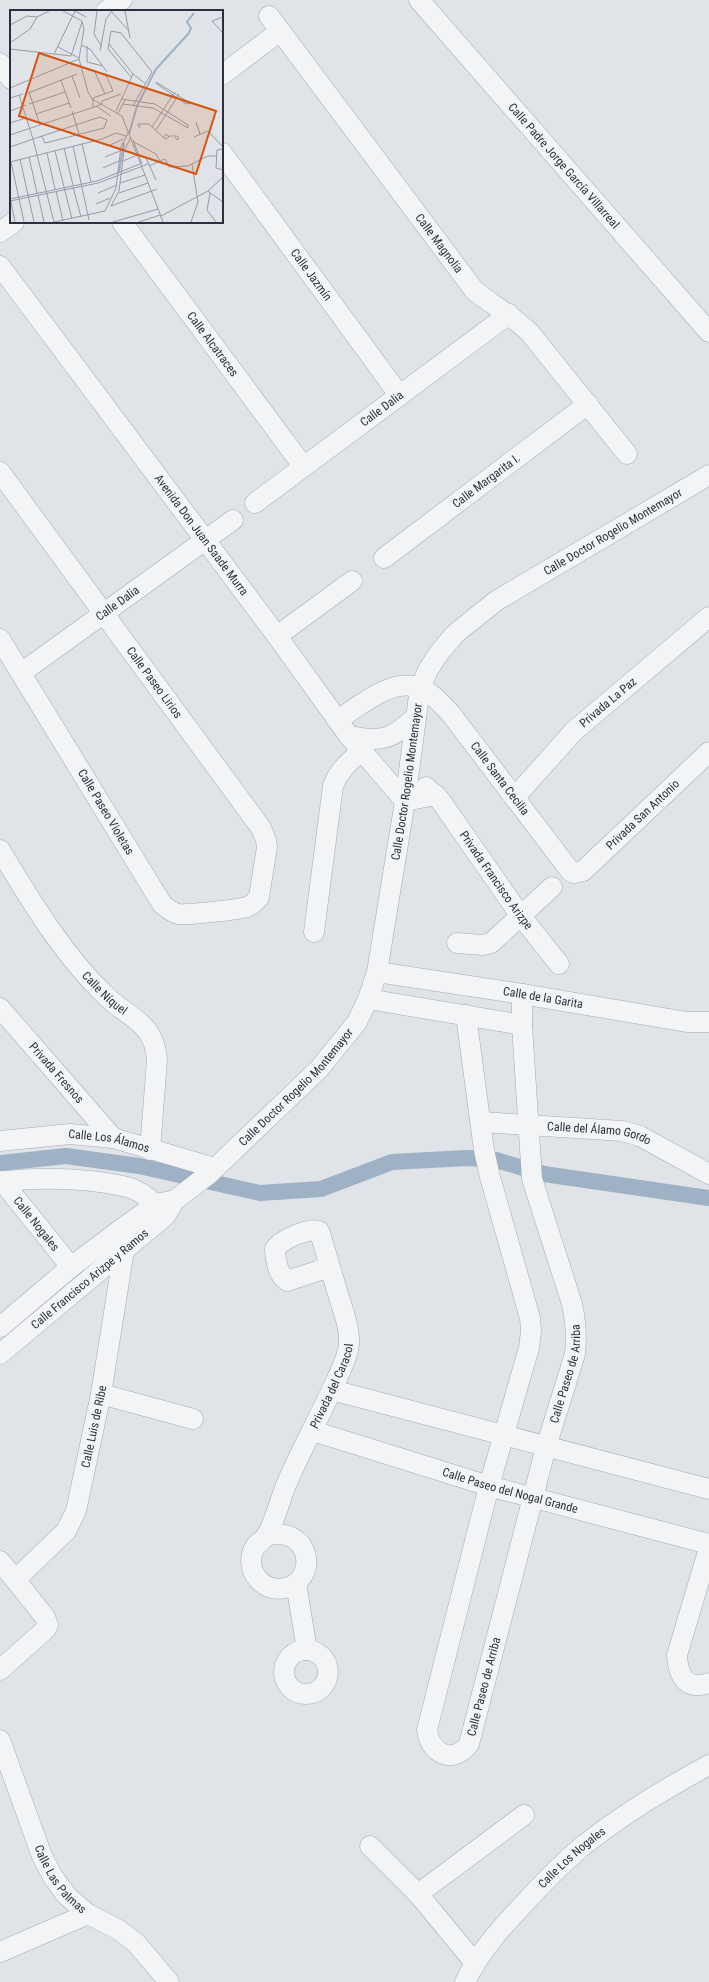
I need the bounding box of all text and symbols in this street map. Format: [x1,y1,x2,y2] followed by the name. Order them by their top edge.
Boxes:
[10,10,223,223] inset map
[505,100,622,231] street label: Calle Padre Jorge García Villarreal
[412,211,466,276] street label: Calle Magnolia
[288,246,335,304] street label: Calle Jazmín
[184,309,241,379] street label: Calle Alcatraces
[357,388,406,429] street label: Calle Dalia
[450,451,523,511] street label: Calle Margarita I.
[152,472,251,598] street label: Avenida Don Juan Saade Murra
[541,485,685,578] street label: Calle Doctor Rogelio Montemayor
[93,583,142,624] street label: Calle Dalia
[123,644,185,721] street label: Calle Paseo Lirios
[577,674,639,730] street label: Privada La Paz
[388,702,425,861] street label: Calle Doctor Rogelio Montemayor
[468,739,532,818] street label: Calle Santa Cecilia
[75,767,137,857] street label: Calle Paseo Violetas
[603,777,682,853] street label: Privada San Antonio
[457,828,536,933] street label: Privada Francisco Arizpe
[79,969,130,1018] street label: Calle Níquel
[502,984,584,1011] street label: Calle de la Garita
[236,1025,356,1149] street label: Calle Doctor Rogelio Montemayor
[26,1040,87,1106] street label: Privada Fresnos
[547,1119,654,1148] street label: Calle del Álamo Gordo
[68,1127,151,1155] street label: Calle Los Álamos
[10,1194,62,1254] street label: Calle Nogales
[28,1226,151,1332] street label: Calle Francisco Arizpe y Ramos
[547,1324,583,1425] street label: Calle Paseo de Arriba
[307,1343,356,1431] street label: Privada del Caracol
[78,1384,109,1469] street label: Calle Luis de Ribe
[441,1465,580,1516] street label: Calle Paseo del Nogal Grande
[464,1636,503,1738] street label: Calle Paseo de Arriba
[535,1824,608,1891] street label: Calle Los Nogales
[32,1843,89,1916] street label: Calle Las Palmas

